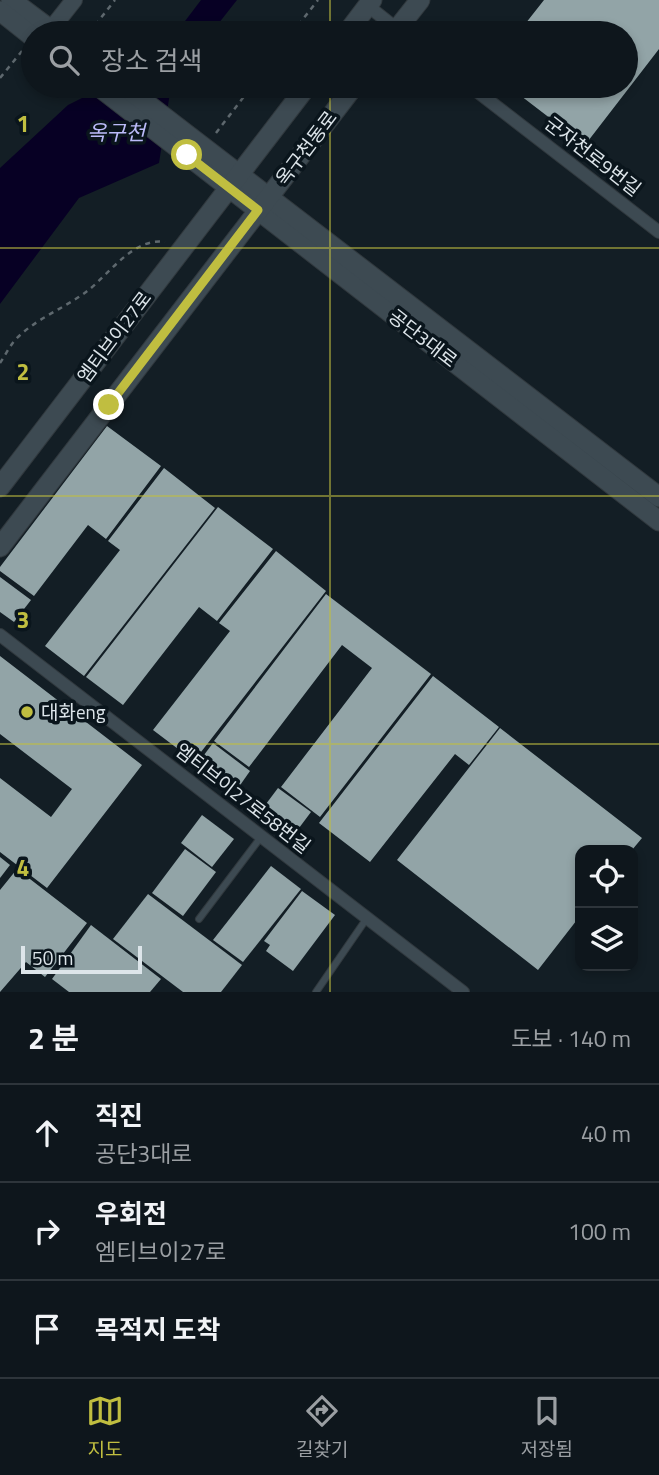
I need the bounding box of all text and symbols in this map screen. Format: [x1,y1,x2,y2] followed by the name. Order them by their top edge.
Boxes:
[21,21,638,98] search box
[45,41,83,79] icon: search
[101,41,202,80] text: 장소 검색
[268,104,343,191] street label: 옥구천동로
[17,106,29,141] text: 1
[539,109,648,203] street label: 군자천로9번길
[87,116,148,148] water label: 옥구천
[171,139,202,170] route start
[69,285,158,389] street label: 엠티브이27로
[383,301,464,374] street label: 공단3대로
[17,354,29,389] text: 2
[93,389,124,420] route end
[17,602,29,637] text: 3
[41,697,106,726] place label: 대화eng
[19,704,35,720] marker: 대화eng
[169,735,317,860] street label: 엠티브이27로58번길
[575,845,638,971] map controls
[575,845,638,908] button: locate
[17,850,29,885] text: 4
[575,908,638,971] button: layers
[21,943,142,975] scale bar
[32,943,73,972] text: 50 m
[28,1015,79,1061] text: 2 분
[511,1021,631,1056] text: 도보 · 140 m
[95,1096,143,1135] text: 직진
[28,1114,66,1152] icon: ahead
[581,1116,631,1151] text: 40 m
[95,1136,193,1171] text: 공단3대로
[95,1194,167,1233] text: 우회전
[28,1212,66,1250] icon: right
[568,1214,631,1249] text: 100 m
[95,1234,227,1269] text: 엠티브이27로
[28,1310,66,1348] icon: arrive
[95,1310,220,1349] text: 목적지 도착
[86,1392,124,1463] tab: 지도
[296,1392,349,1463] tab: 길찾기
[521,1392,573,1463] tab: 저장됨

